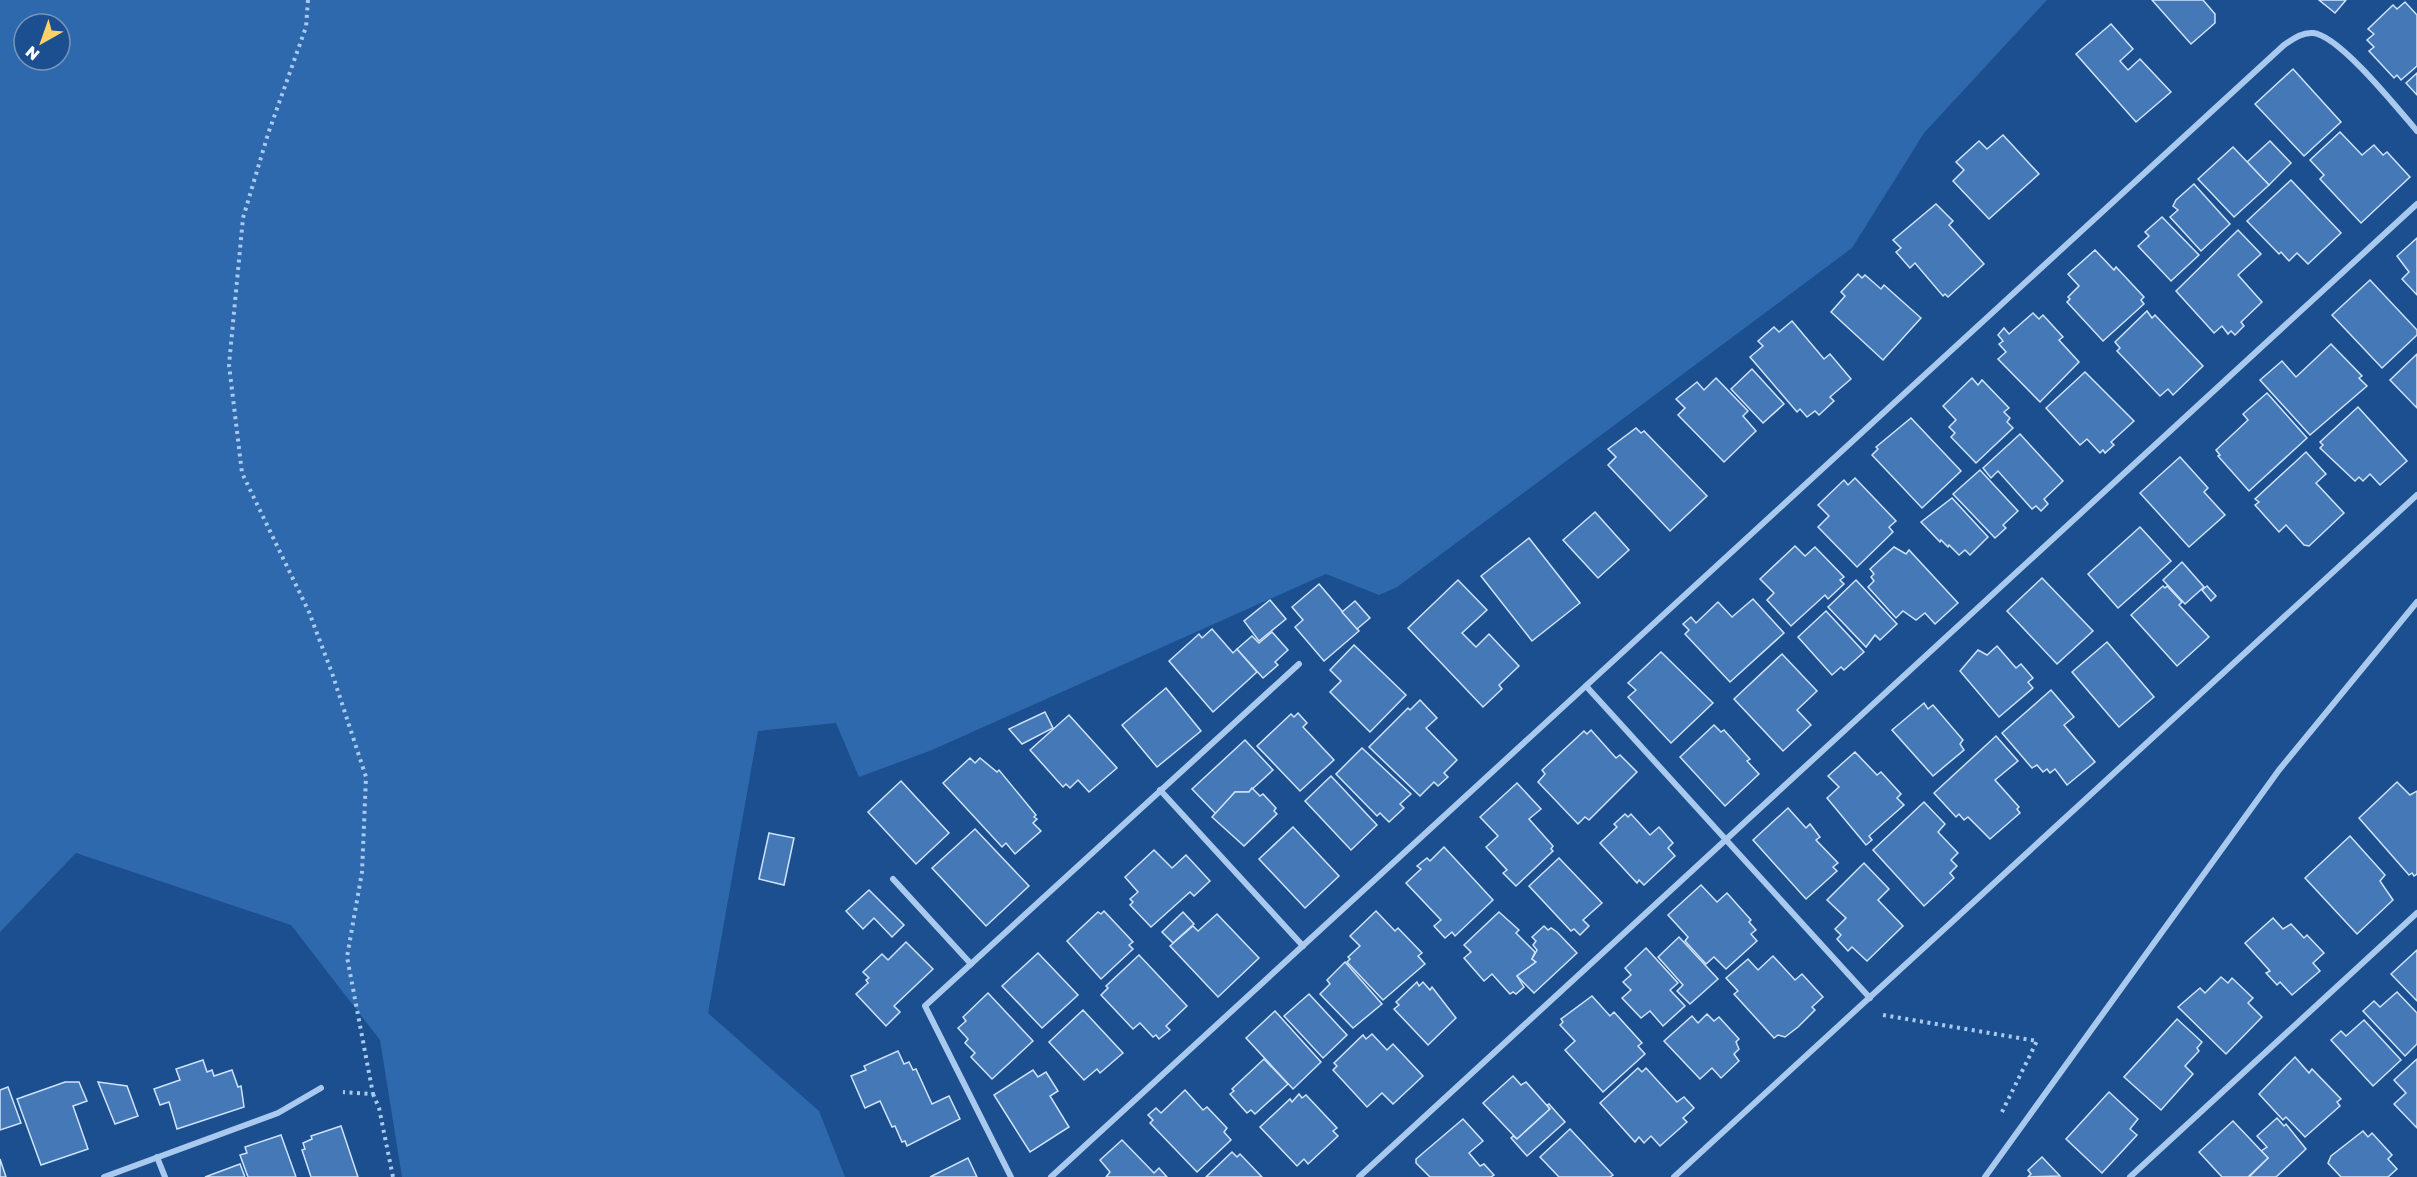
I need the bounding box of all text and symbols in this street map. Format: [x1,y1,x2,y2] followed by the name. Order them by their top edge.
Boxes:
[12,12,72,72] north arrow
[21,42,43,65] text: N

